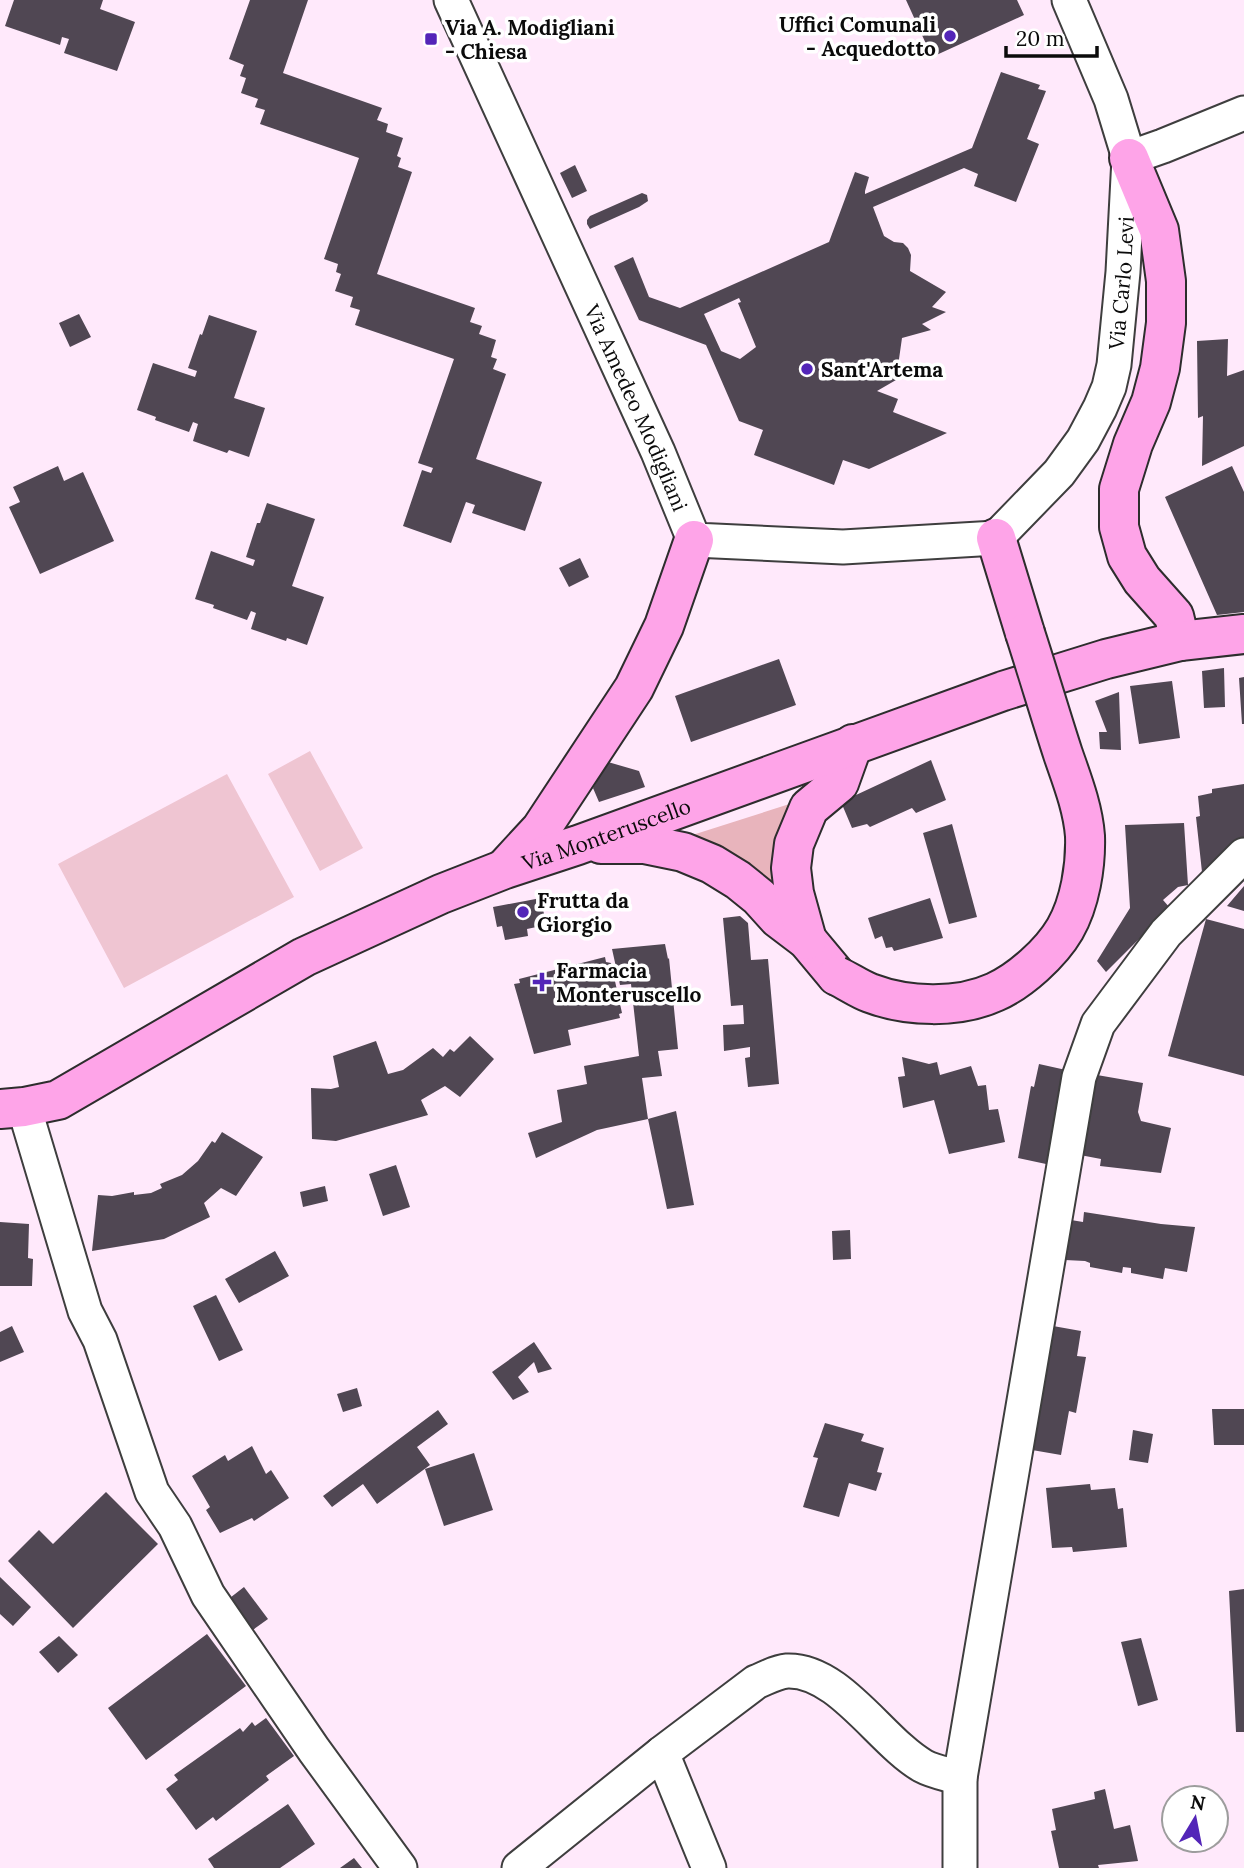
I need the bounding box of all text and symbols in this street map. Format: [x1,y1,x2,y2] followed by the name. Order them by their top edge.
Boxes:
[779,11,936,62] place label: Uffici Comunali - Acquedotto
[445,14,615,65] place label: Via A. Modigliani - Chiesa
[1006,14,1097,58] scale bar
[1016,25,1065,52] text: 20 m
[942,28,958,44] marker: Uffici Comunali - Acquedotto
[423,31,439,47] marker: Via A. Modigliani - Chiesa
[1102,215,1139,352] street label: Via Carlo Levi
[578,299,694,515] street label: Via Amedeo Modigliani
[821,356,943,383] place label: Sant'Artema
[799,361,815,377] marker: Sant'Artema
[518,792,694,876] street label: Via Monteruscello
[537,887,629,938] place label: Frutta da Giorgio
[515,904,531,920] marker: Frutta da Giorgio
[556,957,702,1008] place label: Farmacia Monteruscello
[534,974,550,990] marker: Farmacia Monteruscello
[1160,1784,1230,1854] north arrow
[1189,1789,1208,1815] text: N

